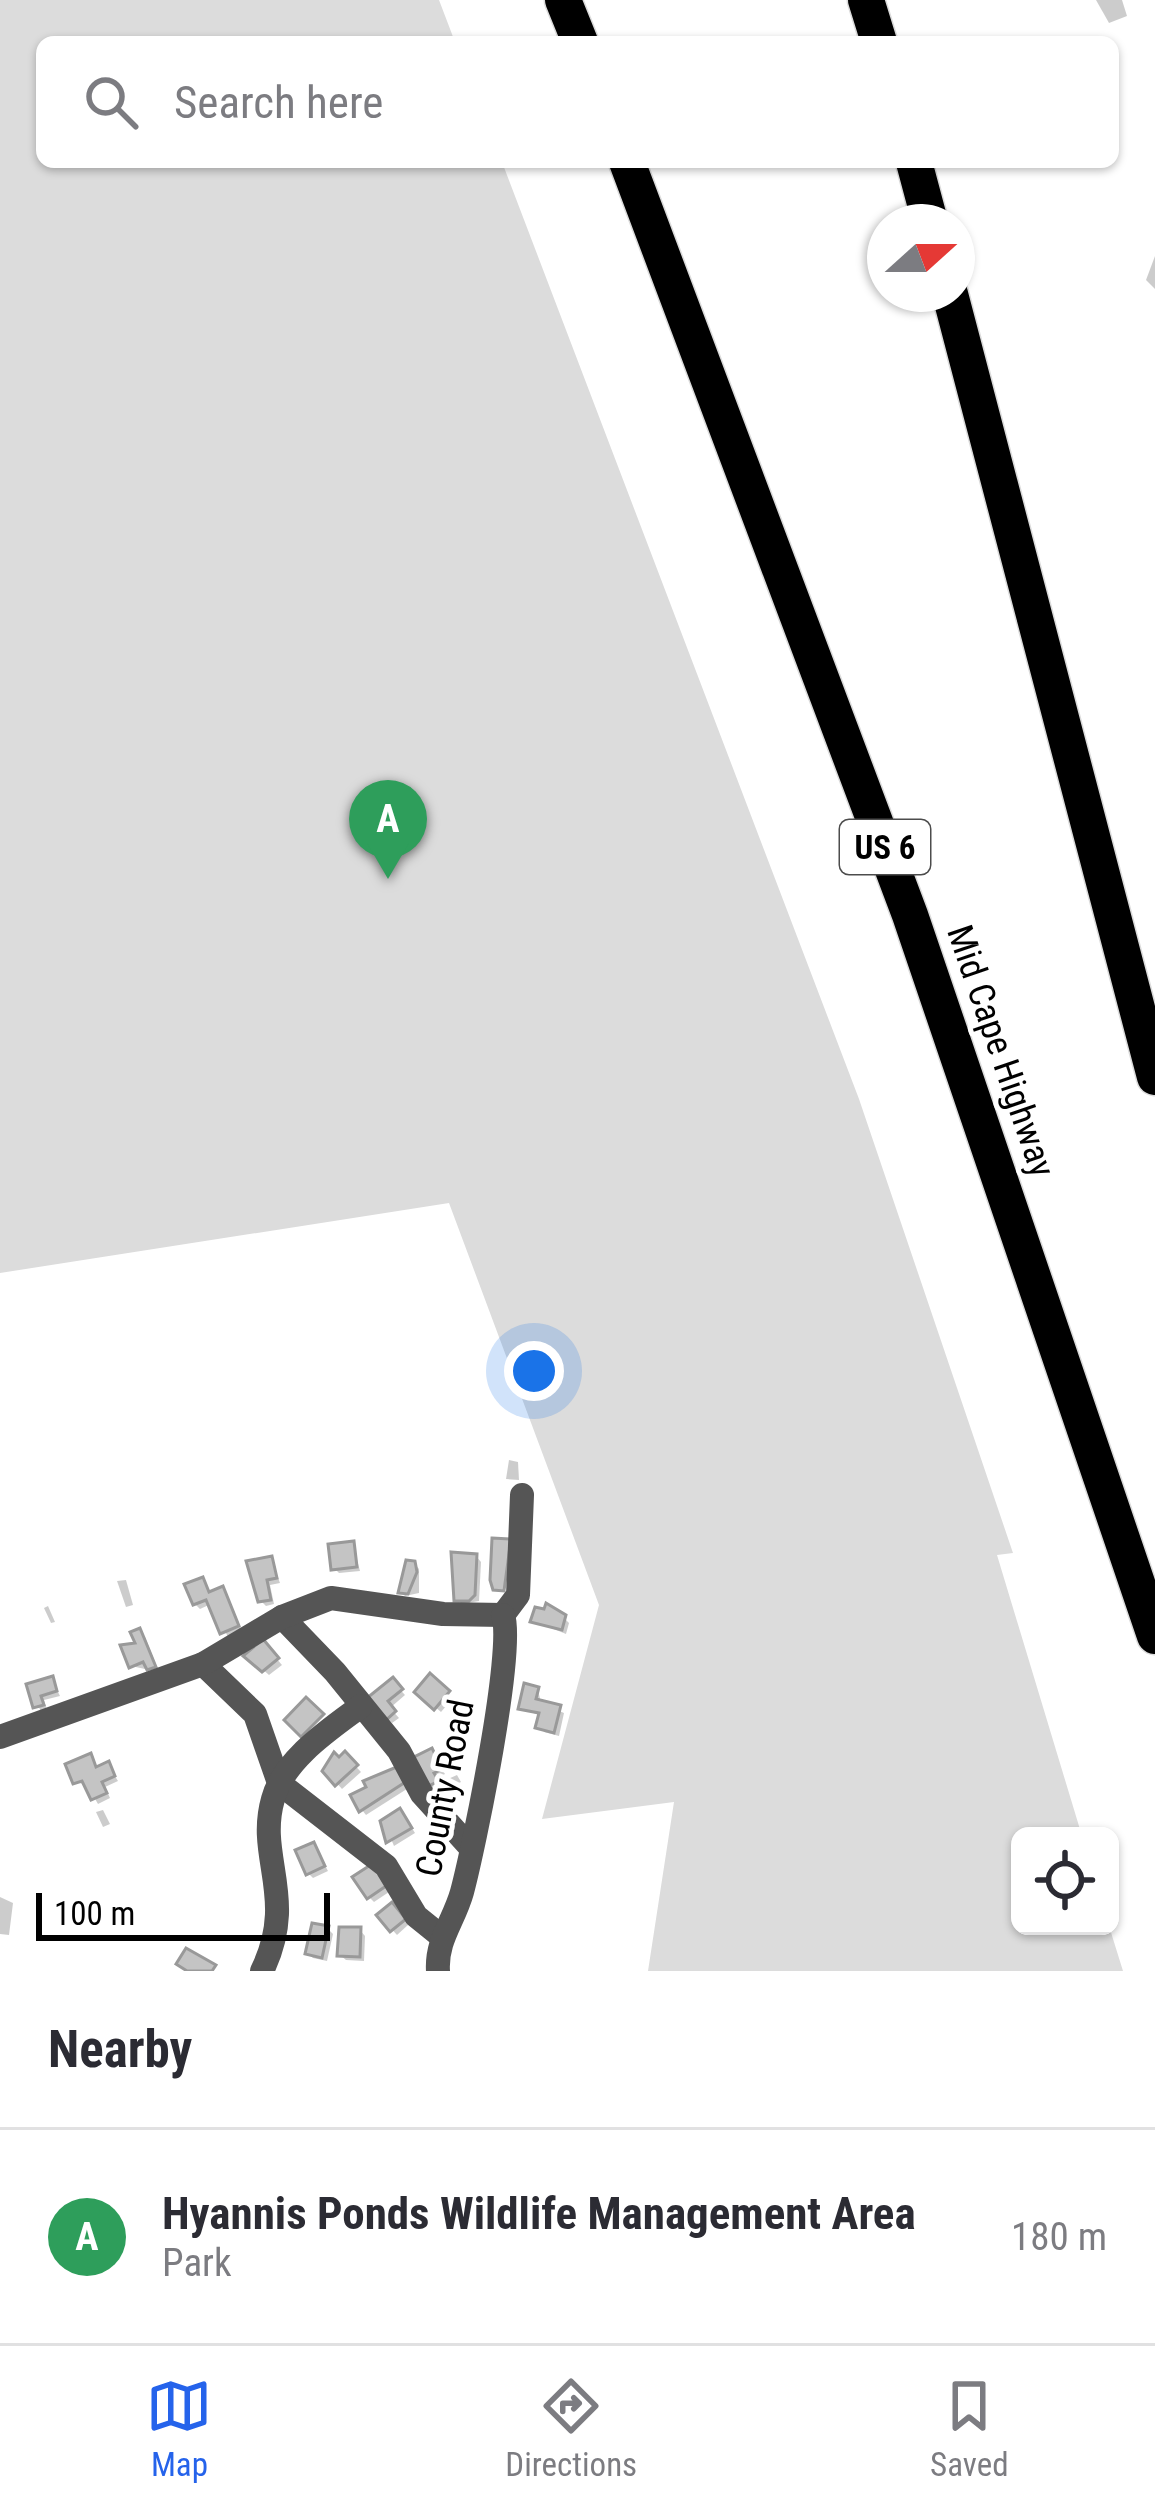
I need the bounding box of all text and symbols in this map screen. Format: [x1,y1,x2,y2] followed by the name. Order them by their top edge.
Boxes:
[36,36,1119,168] search box
[78,69,144,135] icon: search
[174,76,383,129] text: Search here
[867,204,975,312] north arrow
[349,780,427,879] pin: A
[840,820,930,874] road number: US 6
[938,920,1064,1182] street label: Mid Cape Highway
[504,1341,564,1401] your location
[407,1696,483,1880] street label: County Road
[1011,1827,1119,1935] map controls
[1011,1827,1119,1935] button: locate
[36,1887,330,1940] scale bar
[54,1894,135,1933] text: 100 m
[48,2020,192,2079] text: Nearby
[162,2187,916,2240] text: Hyannis Ponds Wildlife Management Area
[75,2214,99,2260] text: A
[1011,2214,1107,2260] text: 180 m
[162,2240,232,2286] text: Park
[146,2373,212,2484] tab: Map
[505,2373,637,2484] tab: Directions
[930,2373,1009,2484] tab: Saved

